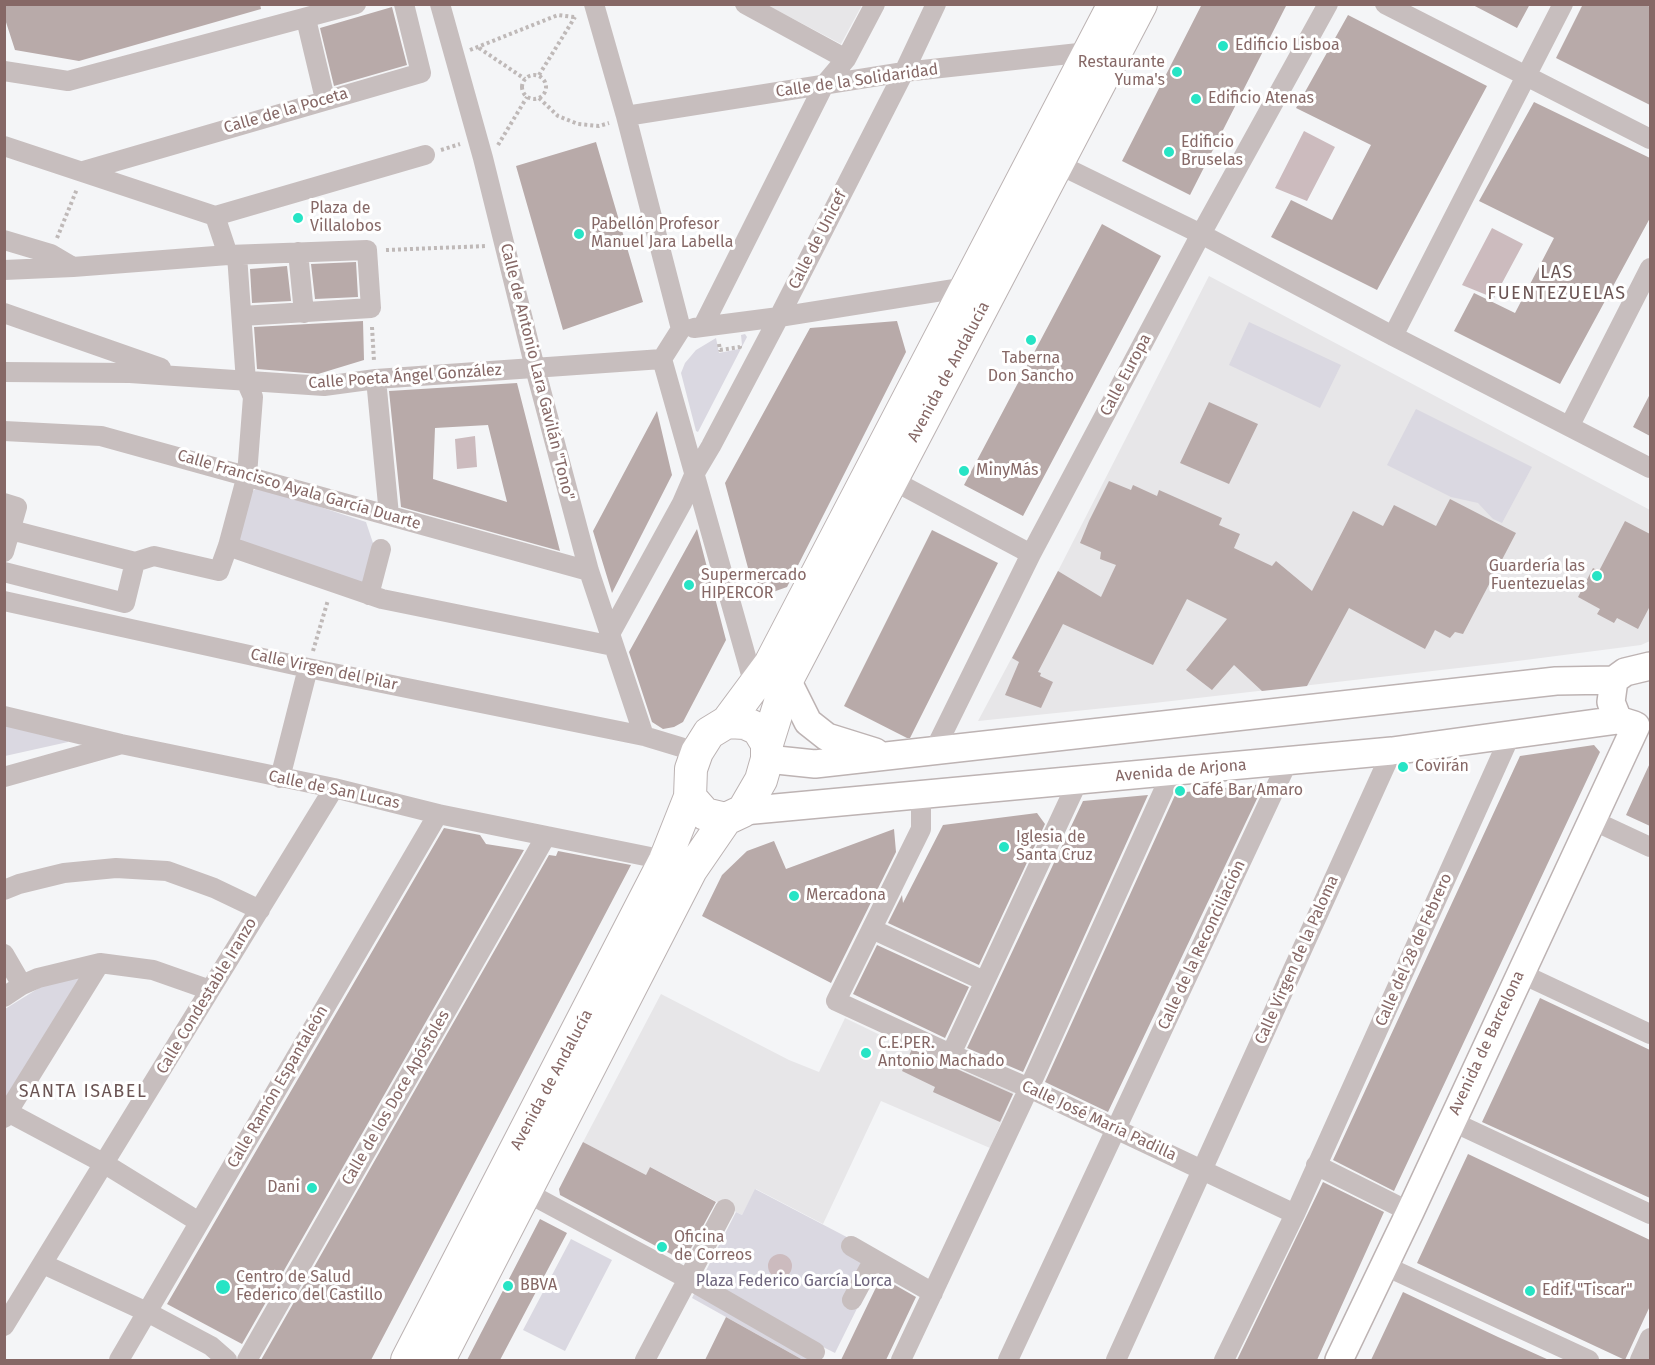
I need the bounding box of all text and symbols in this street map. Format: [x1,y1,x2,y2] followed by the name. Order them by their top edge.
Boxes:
[1235,36,1340,56] place label: Edificio Lisboa
[1216,39,1230,53] marker: Edificio Lisboa
[1078,53,1165,91] place label: Restaurante Yuma's
[775,60,939,102] street label: Calle de la Solidaridad
[1170,65,1184,79] marker: Restaurante Yuma's
[222,84,350,138] street label: Calle de la Poceta
[1208,89,1314,109] place label: Edificio Atenas
[1189,92,1203,106] marker: Edificio Atenas
[1181,133,1243,171] place label: Edificio Bruselas
[1162,145,1176,159] marker: Edificio Bruselas
[785,188,851,292] street label: Calle de Unicef
[310,199,382,237] place label: Plaza de Villalobos
[291,211,305,225] marker: Plaza de Villalobos
[591,215,733,253] place label: Pabellón Profesor Manuel Jara Labella
[572,227,586,241] marker: Pabellón Profesor Manuel Jara Labella
[496,242,578,502] street label: Calle de Antonio Lara Gavilán "Tono"
[1487,262,1627,304] district label: LAS FUENTEZUELAS
[904,299,994,445] street label: Avenida de Andalucía
[1096,331,1156,419] street label: Calle Europa
[1024,333,1038,347] marker: Taberna Don Sancho
[988,349,1074,387] place label: Taberna Don Sancho
[308,361,502,393] street label: Calle Poeta Ángel González
[175,446,423,534] street label: Calle Francisco Ayala García Duarte
[976,461,1039,481] place label: MinyMás
[957,464,971,478] marker: MinyMás
[1489,557,1585,595] place label: Guardería las Fuentezuelas
[701,566,807,604] place label: Supermercado HIPERCOR
[1590,569,1604,583] marker: Guardería las Fuentezuelas
[682,578,696,592] marker: Supermercado HIPERCOR
[249,645,399,695] street label: Calle Virgen del Pilar
[1115,756,1247,786] street label: Avenida de Arjona
[1415,757,1469,777] place label: Covirán
[1396,760,1410,774] marker: Covirán
[267,767,401,813] street label: Calle de San Lucas
[1192,781,1303,801] place label: Café Bar Amaro
[1173,784,1187,798] marker: Café Bar Amaro
[1016,828,1093,866] place label: Iglesia de Santa Cruz
[997,840,1011,854] marker: Iglesia de Santa Cruz
[1154,857,1250,1033] street label: Calle de la Reconciliación
[1372,871,1456,1029] street label: Calle del 28 de Febrero
[1251,873,1343,1047] street label: Calle Virgen de la Paloma
[806,886,886,906] place label: Mercadona
[787,889,801,903] marker: Mercadona
[153,914,261,1078] street label: Calle Condestable Iranzo
[1445,968,1529,1118] street label: Avenida de Barcelona
[224,1002,332,1172] street label: Calle Ramón Espantaleón
[338,1007,454,1189] street label: Calle de los Doce Apóstoles
[507,1007,597,1153] street label: Avenida de Andalucía
[878,1034,1005,1072] place label: C.E.PER. Antonio Machado
[859,1046,873,1060] marker: C.E.PER. Antonio Machado
[1019,1077,1179,1165] street label: Calle José María Padilla
[19,1081,147,1103] district label: SANTA ISABEL
[267,1178,300,1198] place label: Dani
[305,1181,319,1195] marker: Dani
[674,1228,752,1266] place label: Oficina de Correos
[655,1240,669,1254] marker: Oficina de Correos
[236,1268,383,1306] place label: Centro de Salud Federico del Castillo
[696,1272,892,1292] park label: Plaza Federico García Lorca
[520,1276,557,1296] place label: BBVA
[214,1278,232,1296] marker: Centro de Salud Federico del Castillo
[501,1279,515,1293] marker: BBVA
[1542,1281,1633,1301] place label: Edif. "Tiscar"
[1523,1284,1537,1298] marker: Edif. "Tiscar"

